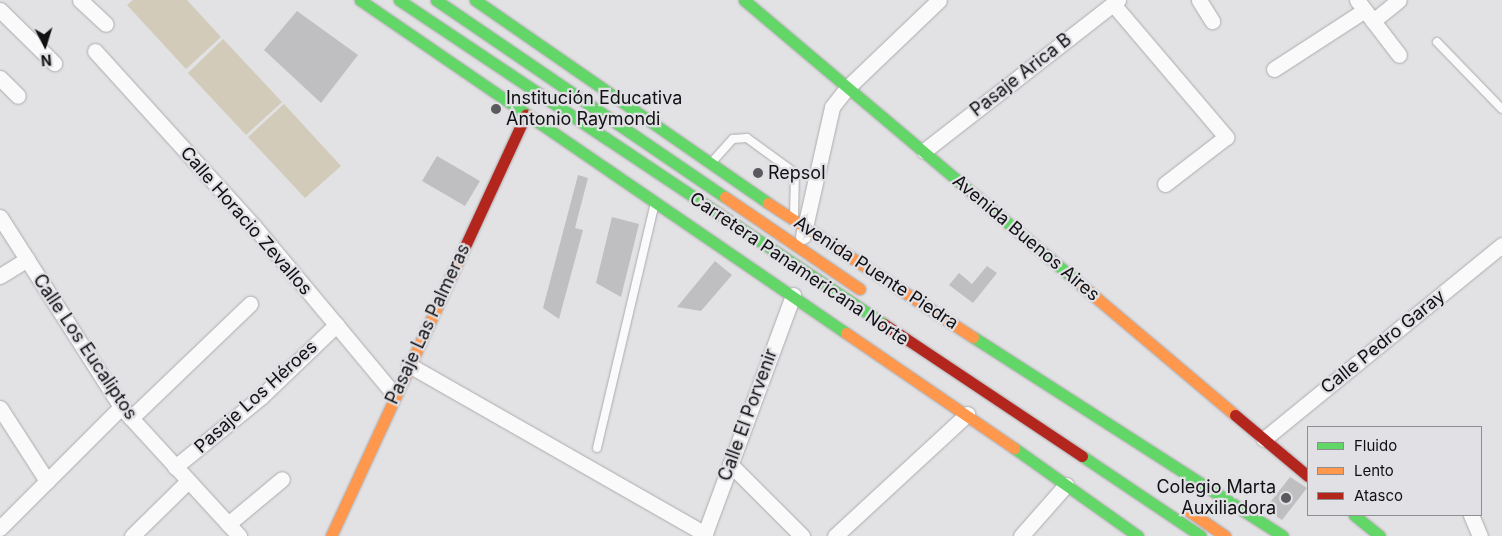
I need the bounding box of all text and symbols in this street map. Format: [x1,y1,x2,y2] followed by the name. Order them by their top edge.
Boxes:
[20,20,70,70] north arrow
[966,29,1076,121] street label: Pasaje Arica B
[40,52,52,69] text: N
[506,88,682,130] place label: Institución Educativa Antonio Raymondi
[490,103,502,115] marker: Institución Educativa Antonio Raymondi
[176,142,316,300] street label: Calle Horacio Zevallos
[768,162,825,184] place label: Repsol
[752,167,764,179] marker: Repsol
[948,170,1104,306] street label: Avenida Buenos Aires
[685,188,913,350] street label: Carretera Panamericana Norte
[790,212,962,334] street label: Avenida Puente Piedra
[381,240,475,408] street label: Pasaje Las Palmeras
[28,270,142,424] street label: Calle Los Eucaliptos
[1317,285,1449,399] street label: Calle Pedro Garay
[190,336,322,458] street label: Pasaje Los Héroes
[714,346,782,484] street label: Calle El Porvenir
[1307,426,1482,516] legend
[1354,436,1397,455] text: Fluido
[1354,461,1394,480] text: Lento
[1156,477,1276,520] place label: Colegio Marta Auxiliadora
[1354,486,1403,505] text: Atasco
[1280,492,1292,504] marker: Colegio Marta Auxiliadora

